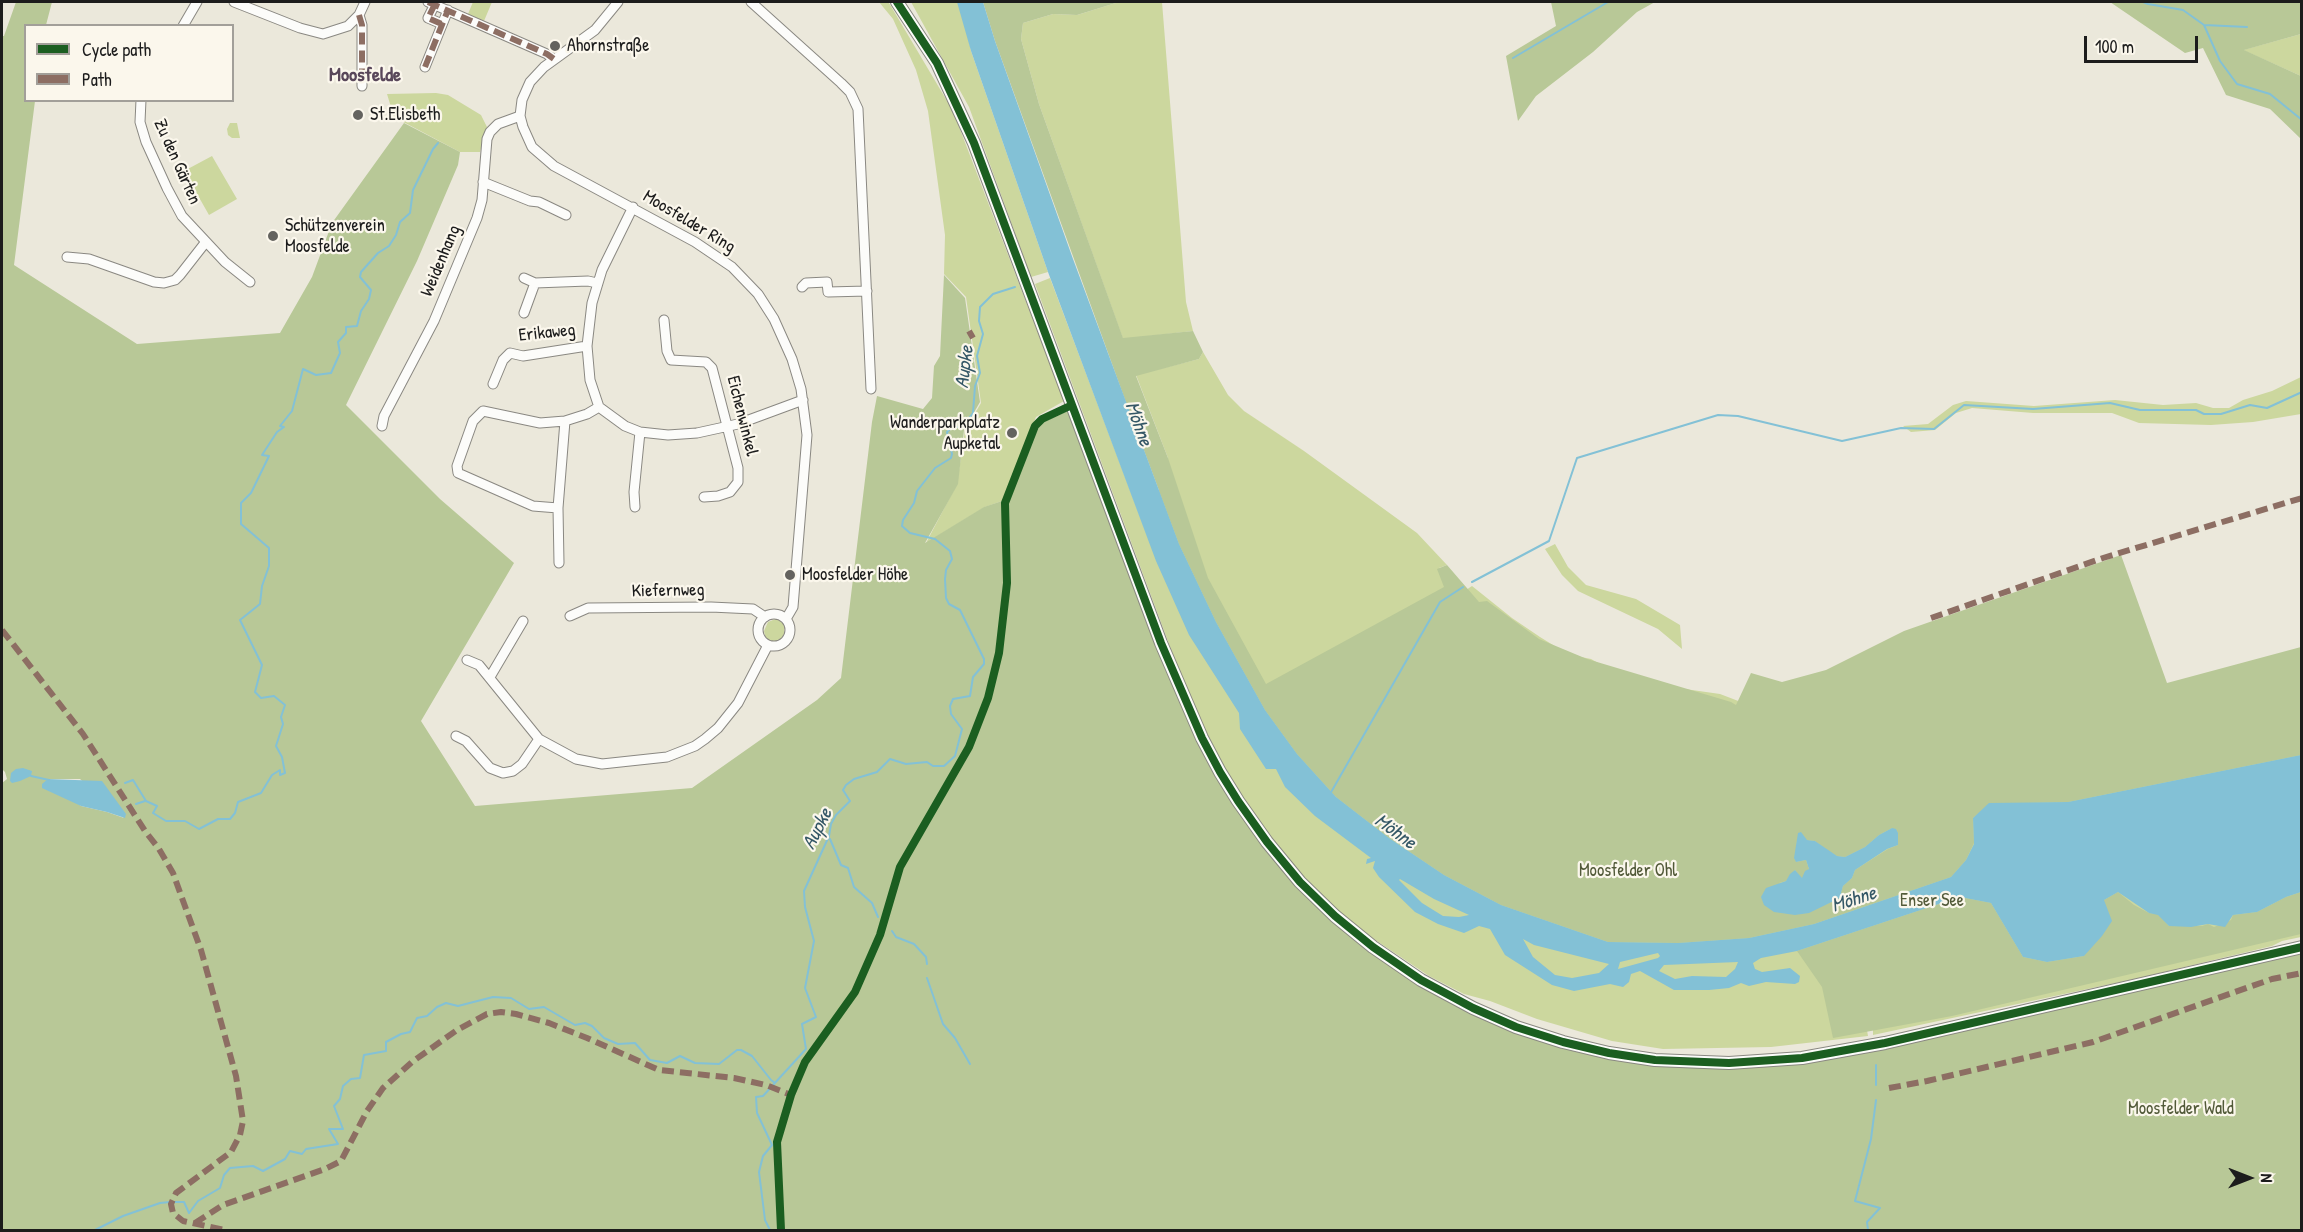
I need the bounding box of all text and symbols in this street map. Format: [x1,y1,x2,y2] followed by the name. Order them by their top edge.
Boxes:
[24,24,234,102] legend
[2087,24,2201,62] scale bar
[2095,34,2134,59] text: 100 m
[567,35,649,57] place label: Ahornstraße
[82,37,151,62] text: Cycle path
[548,39,562,53] marker: Ahornstraße
[329,64,401,88] district label: Moosfelde
[82,67,111,92] text: Path
[370,104,440,126] place label: St.Elisbeth
[351,108,365,122] marker: St.Elisbeth
[149,116,205,208] street label: Zu den Gärten
[639,186,739,258] street label: Moosfelder Ring
[285,215,385,258] place label: Schützenverein Moosfelde
[416,222,466,300] street label: Weidenhang
[266,229,280,243] marker: Schützenverein Moosfelde
[518,319,576,347] street label: Erikaweg
[950,344,980,390] water label: Aupke
[722,374,762,458] street label: Eichenwinkel
[1119,399,1157,449] water label: Möhne
[890,412,1000,454] place label: Wanderparkplatz Aupketal
[1005,426,1019,440] marker: Wanderparkplatz Aupketal
[802,564,908,586] place label: Moosfelder Höhe
[783,568,797,582] marker: Moosfelder Höhe
[631,580,705,602] street label: Kiefernweg
[798,805,838,853] water label: Aupke
[1370,809,1420,855] water label: Möhne
[1579,860,1677,882] park label: Moosfelder Ohl
[1829,882,1879,918] water label: Möhne
[1900,890,1964,912] park label: Enser See
[2128,1098,2234,1120] park label: Moosfelder Wald
[2219,1148,2279,1208] north arrow
[2256,1174,2278,1182] text: N

